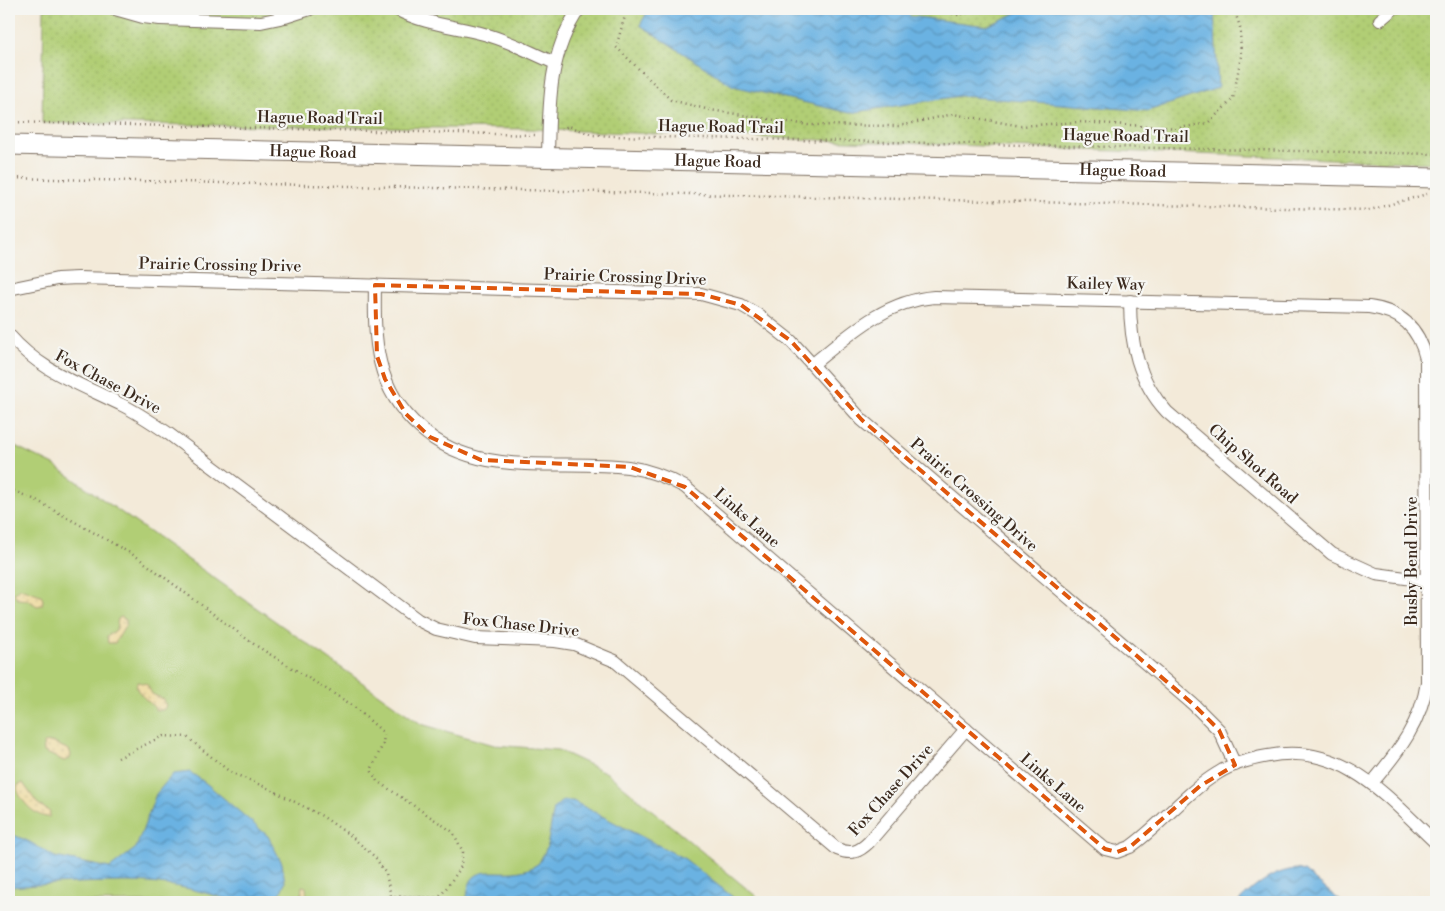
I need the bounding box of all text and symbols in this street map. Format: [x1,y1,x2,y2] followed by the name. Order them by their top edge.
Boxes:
[257,107,383,129] street label: Hague Road Trail
[658,116,784,138] street label: Hague Road Trail
[1063,125,1189,147] street label: Hague Road Trail
[269,141,357,163] street label: Hague Road
[674,150,761,172] street label: Hague Road
[1079,160,1166,182] street label: Hague Road
[138,254,302,276] street label: Prairie Crossing Drive
[543,264,707,290] street label: Prairie Crossing Drive
[1066,273,1146,295] street label: Kailey Way
[52,346,164,418] street label: Fox Chase Drive
[1204,420,1302,508] street label: Chip Shot Road
[906,434,1042,556] street label: Prairie Crossing Drive
[710,484,784,552] street label: Links Lane
[1402,496,1422,627] street label: Busby Bend Drive
[462,609,580,641] street label: Fox Chase Drive
[844,740,938,840] street label: Fox Chase Drive
[1016,749,1090,817] street label: Links Lane

